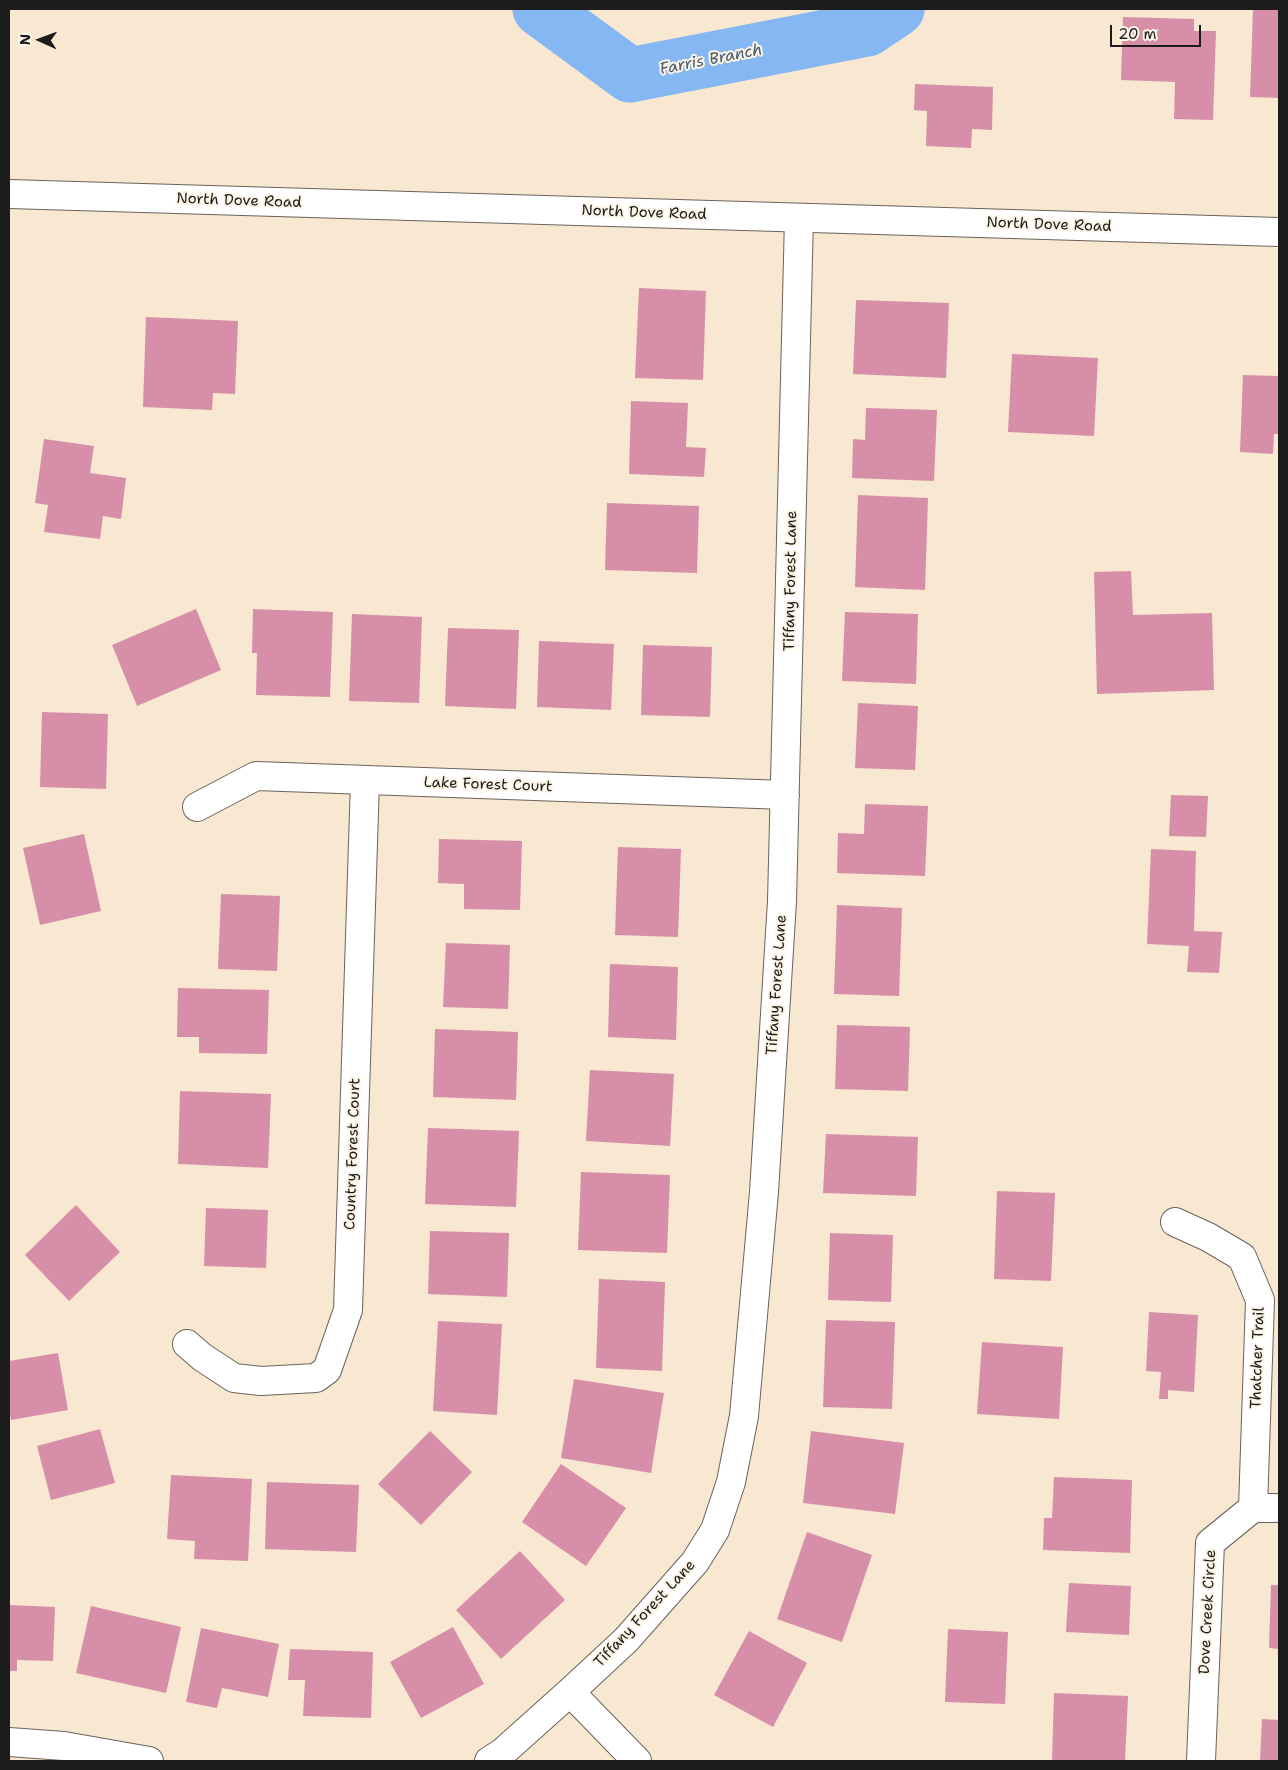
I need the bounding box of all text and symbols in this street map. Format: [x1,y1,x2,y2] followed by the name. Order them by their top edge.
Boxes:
[15,15,65,65] north arrow
[1113,15,1204,47] scale bar
[1118,24,1157,44] text: 20 m
[16,34,34,45] text: N
[658,41,764,79] water label: Farris Branch
[176,190,302,212] street label: North Dove Road
[581,202,707,224] street label: North Dove Road
[986,214,1112,236] street label: North Dove Road
[781,511,801,651] street label: Tiffany Forest Lane
[423,774,553,796] street label: Lake Forest Court
[763,914,791,1056] street label: Tiffany Forest Lane
[341,1078,365,1230] street label: Country Forest Court
[1247,1307,1269,1409] street label: Thatcher Trail
[1196,1549,1220,1675] street label: Dove Creek Circle
[590,1556,700,1672] street label: Tiffany Forest Lane

